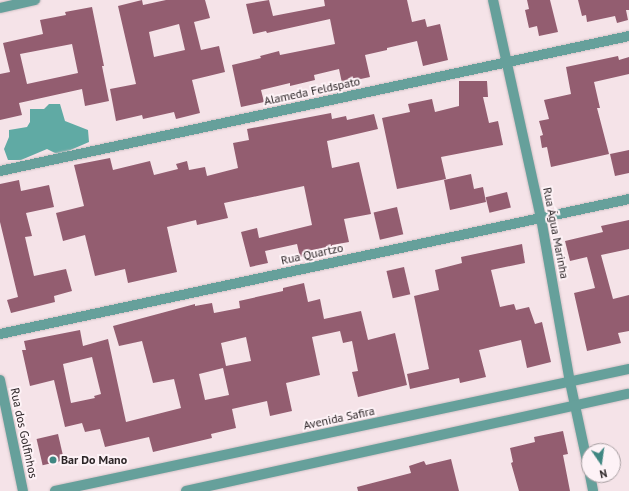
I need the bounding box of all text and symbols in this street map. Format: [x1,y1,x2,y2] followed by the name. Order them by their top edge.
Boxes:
[263,74,361,108] street label: Alameda Feldspato
[540,186,572,280] street label: Rua Água Marinha
[280,240,344,268] street label: Rua Quartzo
[7,386,41,480] street label: Rua dos Golfinhos
[302,403,376,433] street label: Avenida Safira
[581,443,621,483] north arrow
[61,453,127,467] place label: Bar Do Mano
[48,455,58,465] marker: Bar Do Mano
[598,466,609,481] text: N

